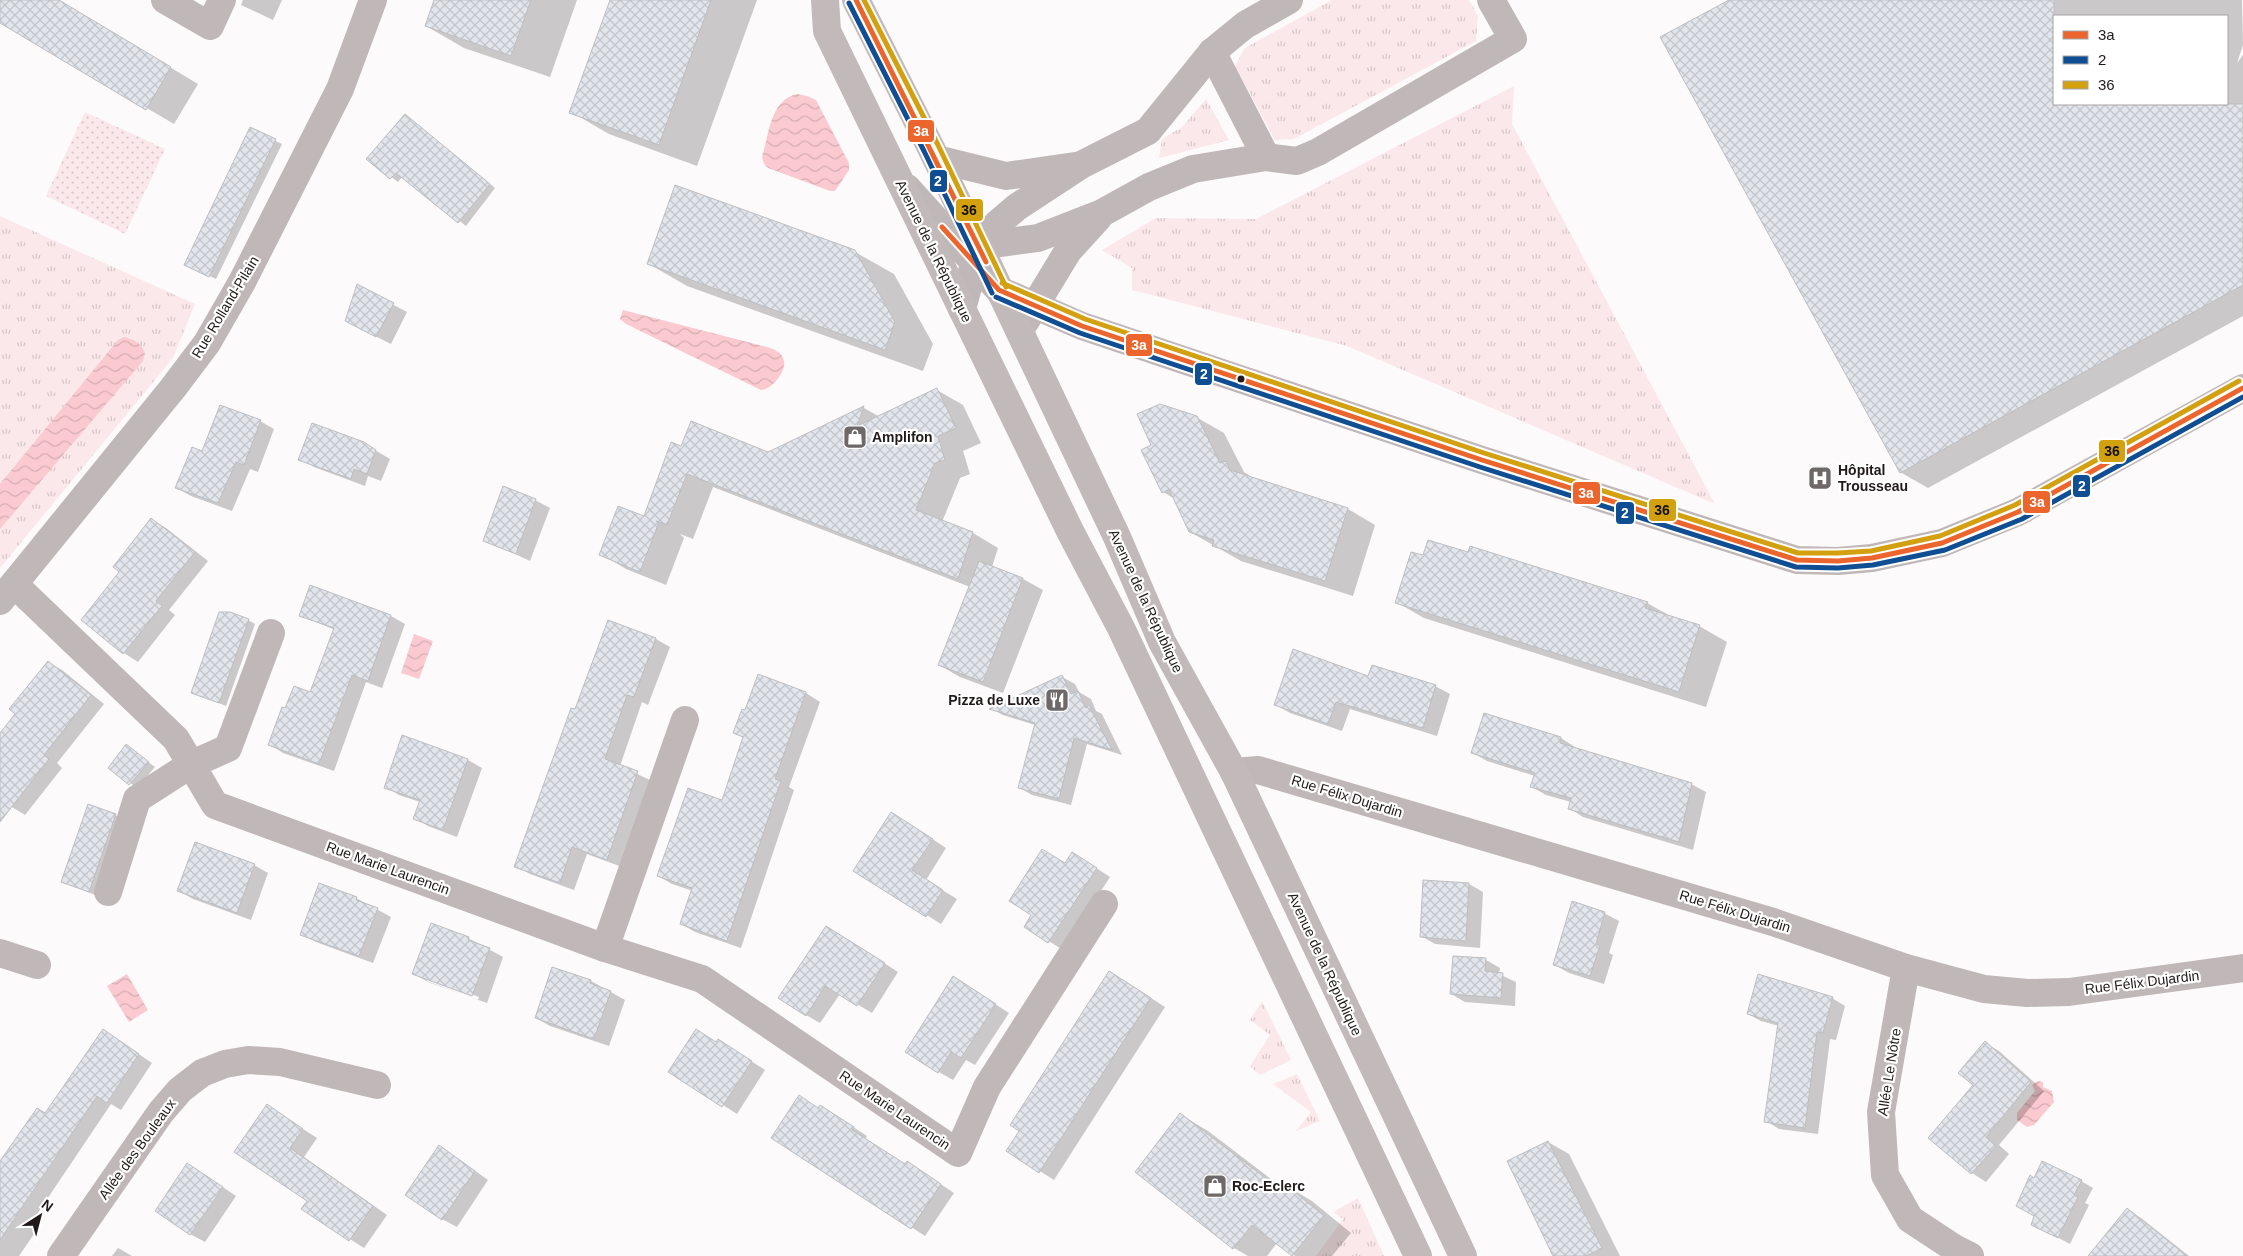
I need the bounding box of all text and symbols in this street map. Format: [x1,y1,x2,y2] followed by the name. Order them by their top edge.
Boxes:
[2053,15,2228,105] legend
[2098,26,2115,43] text: 3a
[2098,51,2106,68] text: 2
[2098,76,2115,93] text: 36
[907,119,935,143] line badge: 3a
[913,123,929,139] text: 3a
[929,169,948,193] line badge: 2
[934,173,942,189] text: 2
[893,177,976,325] street label: Avenue de la République
[955,198,984,222] line badge: 36
[961,202,977,218] text: 36
[188,253,262,361] street label: Rue Rolland-Pilain
[1125,333,1153,357] line badge: 3a
[1131,337,1147,353] text: 3a
[1194,362,1213,386] line badge: 2
[1200,366,1208,382] text: 2
[1236,374,1246,384] unlabelled marker
[842,424,868,450] shop icon: Amplifon
[872,429,933,445] place label: Amplifon
[2098,439,2126,463] line badge: 36
[2104,443,2120,459] text: 36
[1838,462,1908,494] place label: Hôpital Trousseau
[1807,465,1833,491] hospital icon: Hôpital Trousseau
[2072,474,2091,498] line badge: 2
[2078,478,2086,494] text: 2
[1572,481,1601,505] line badge: 3a
[1578,485,1594,501] text: 3a
[2022,490,2051,514] line badge: 3a
[2029,494,2045,510] text: 3a
[1648,498,1677,522] line badge: 36
[1615,501,1635,525] line badge: 2
[1654,502,1670,518] text: 36
[1621,505,1629,521] text: 2
[1106,527,1186,675] street label: Avenue de la République
[1044,687,1070,713] restaurant icon: Pizza de Luxe
[948,692,1040,708] place label: Pizza de Luxe
[1290,772,1404,820] street label: Rue Félix Dujardin
[324,838,452,898] street label: Rue Marie Laurencin
[1678,887,1792,935] street label: Rue Félix Dujardin
[1285,890,1365,1038] street label: Avenue de la République
[2084,967,2200,997] street label: Rue Félix Dujardin
[1874,1027,1904,1117] street label: Allée Le Nôtre
[837,1067,953,1153] street label: Rue Marie Laurencin
[95,1096,179,1202] street label: Allée des Bouleaux
[1202,1173,1228,1199] shop icon: Roc-Eclerc
[1232,1178,1305,1194] place label: Roc-Eclerc
[15,1191,65,1241] north arrow
[39,1196,56,1215] text: N

